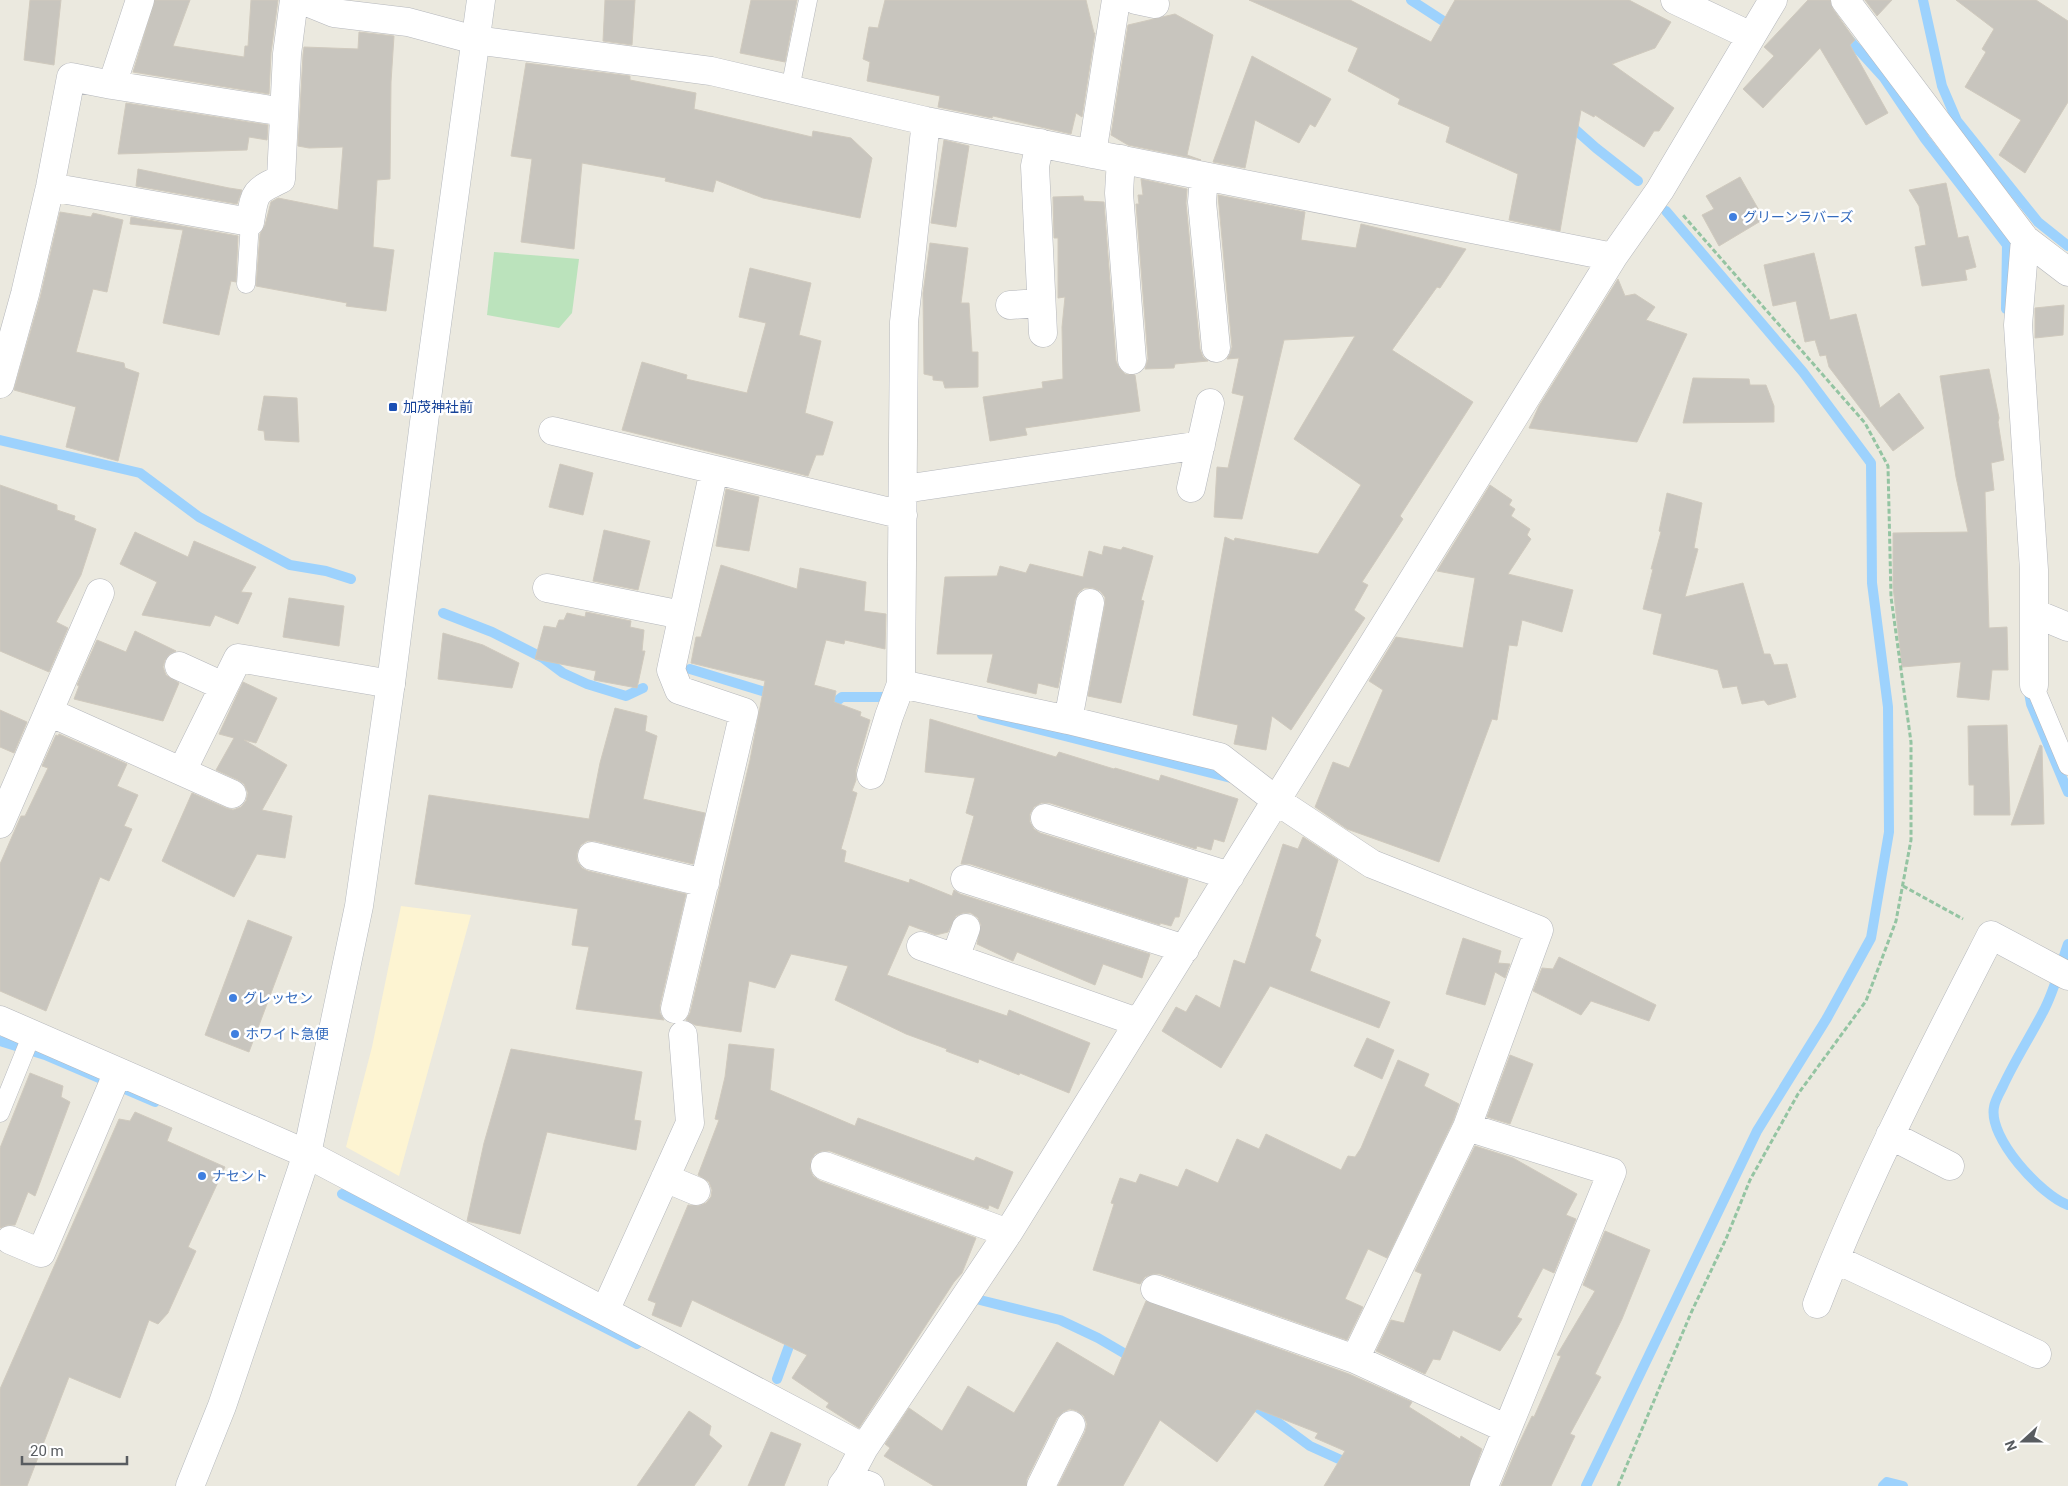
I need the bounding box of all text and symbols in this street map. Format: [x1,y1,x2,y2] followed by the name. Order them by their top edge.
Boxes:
[1743,209,1853,225] place label: グリーンラバーズ
[1727,211,1739,223] marker: グリーンラバーズ
[403,399,473,415] place label: 加茂神社前
[387,401,399,413] marker: 加茂神社前
[243,990,313,1006] place label: グレッセン
[227,992,239,1004] marker: グレッセン
[245,1026,329,1042] place label: ホワイト急便
[229,1028,241,1040] marker: ホワイト急便
[212,1168,268,1184] place label: ナセント
[196,1170,208,1182] marker: ナセント
[1998,1416,2048,1466] north arrow
[22,1434,128,1466] scale bar
[2002,1438,2020,1453] text: N
[30,1442,64,1460] text: 20 m

